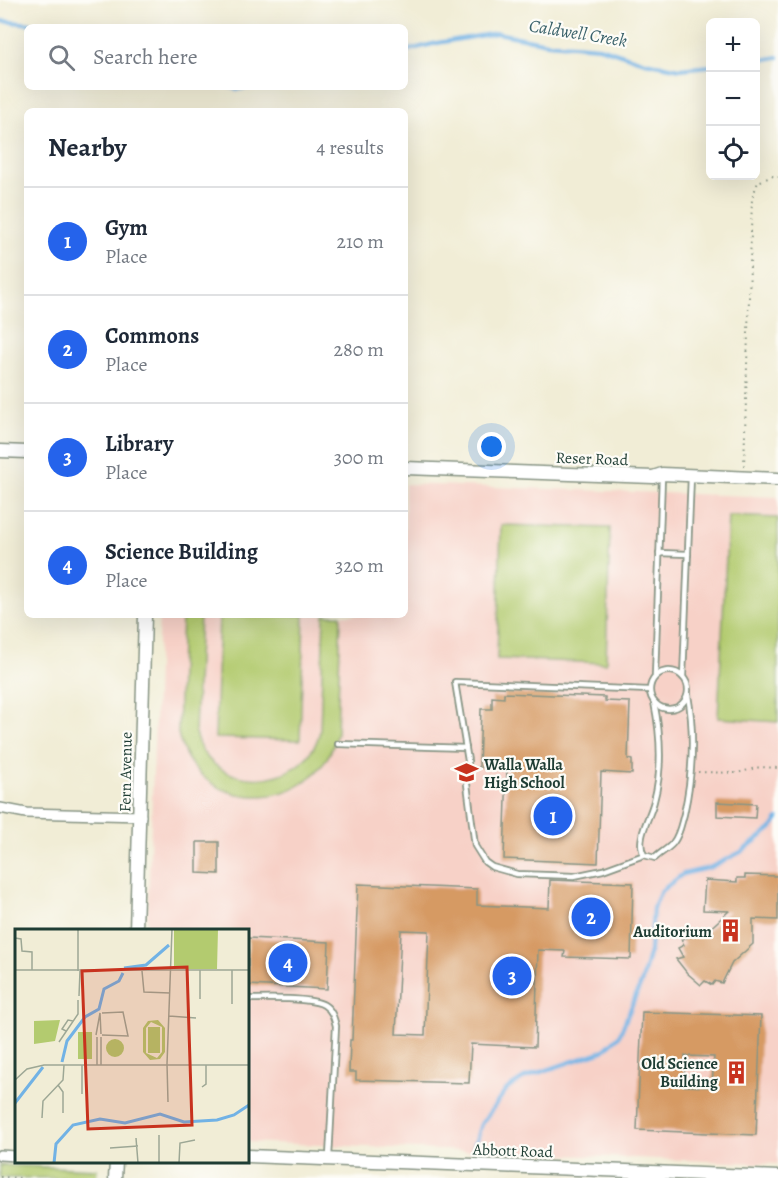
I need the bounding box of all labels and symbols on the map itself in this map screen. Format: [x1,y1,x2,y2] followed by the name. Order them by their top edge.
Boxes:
[527,13,629,53] water label: Caldwell Creek
[477,432,506,461] your location
[555,447,629,471] street label: Reser Road
[114,732,138,812] street label: Fern Avenue
[483,754,566,794] place label: Walla Walla High School
[453,760,479,786] school or university icon: Walla Walla High School
[534,794,572,838] pin: 1
[572,894,610,940] pin: 2
[717,918,743,944] building icon: Auditorium
[632,921,713,943] place label: Auditorium
[15,929,249,1163] inset map
[268,940,308,986] pin: 4
[492,954,532,998] pin: 3
[641,1053,719,1093] place label: Old Science Building
[723,1059,749,1085] building icon: Old Science Building
[471,1139,554,1163] street label: Abbott Road

